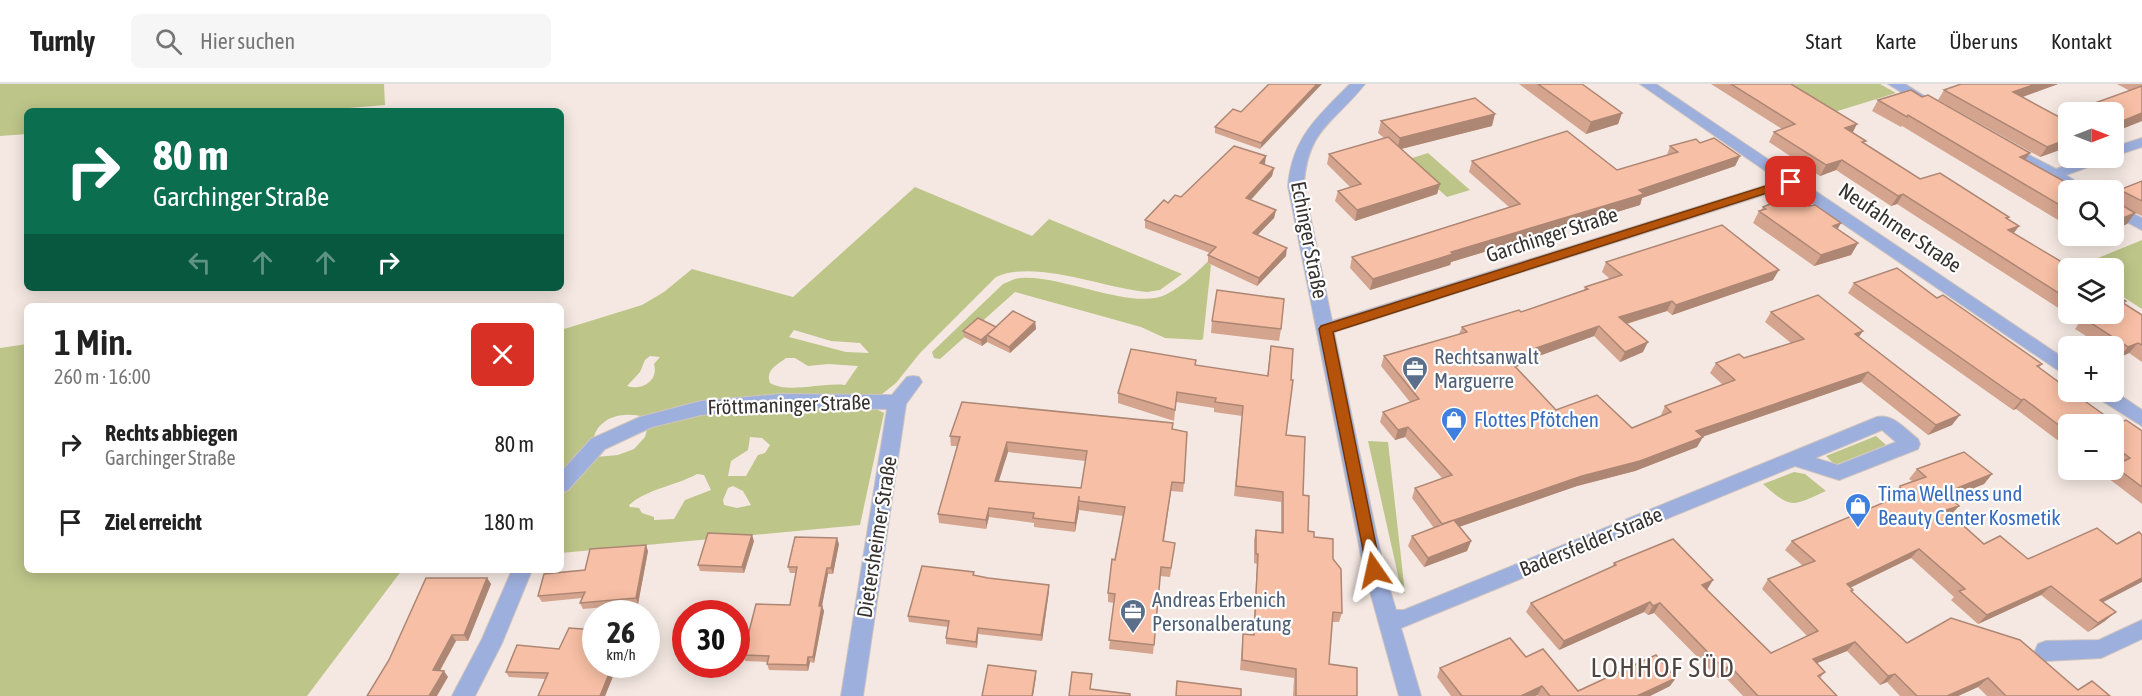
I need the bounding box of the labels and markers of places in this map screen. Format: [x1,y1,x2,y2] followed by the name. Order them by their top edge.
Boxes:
[1765,156,1816,207] pin
[1434,344,1539,392] place label: Rechtsanwalt Marguerre
[1400,354,1430,392] office icon: Rechtsanwalt Marguerre
[1439,405,1469,443] shop icon: Flottes Pfötchen
[1474,407,1599,431] place label: Flottes Pfötchen
[1878,481,2061,529] place label: Tima Wellness und Beauty Center Kosmetik
[1843,491,1873,529] shop icon: Tima Wellness und Beauty Center Kosmetik
[1152,587,1291,635] place label: Andreas Erbenich Personalberatung
[1118,597,1148,635] office icon: Andreas Erbenich Personalberatung

